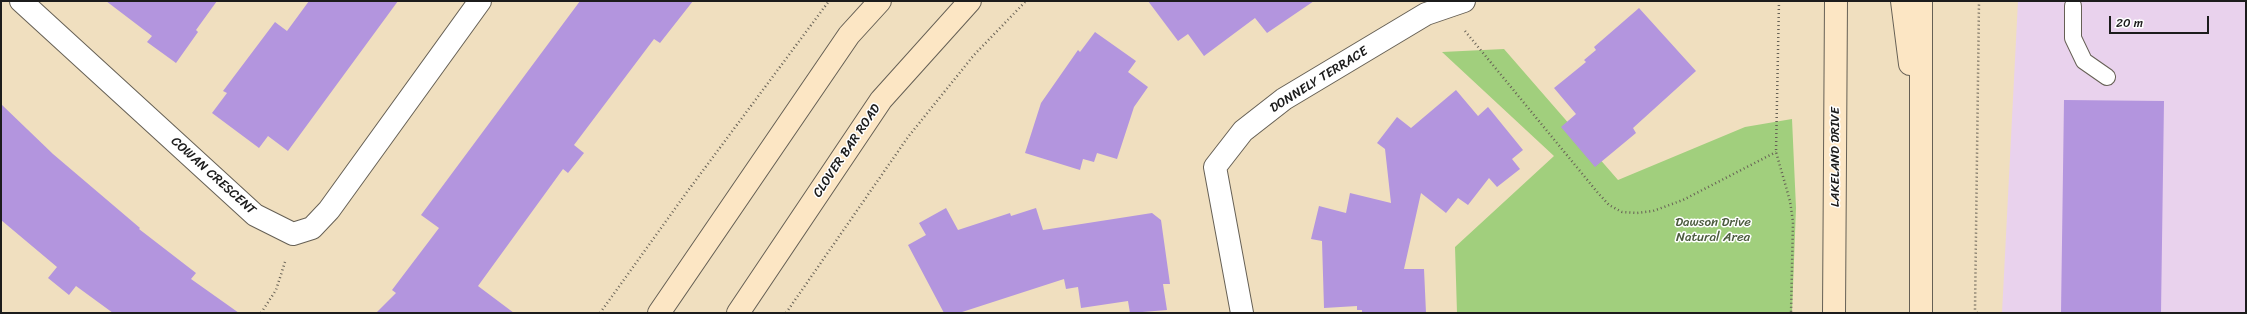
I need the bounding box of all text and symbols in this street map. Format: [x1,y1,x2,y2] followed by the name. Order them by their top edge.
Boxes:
[2111,8,2211,34] scale bar
[2116,12,2143,34] text: 20 m
[1267,44,1371,116] street label: DONNELY TERRACE
[810,101,884,201] street label: CLOVER BAR ROAD
[1828,107,1844,207] street label: LAKELAND DRIVE
[167,134,259,218] street label: COWAN CRESCENT
[1675,215,1751,246] park label: Dawson Drive Natural Area

